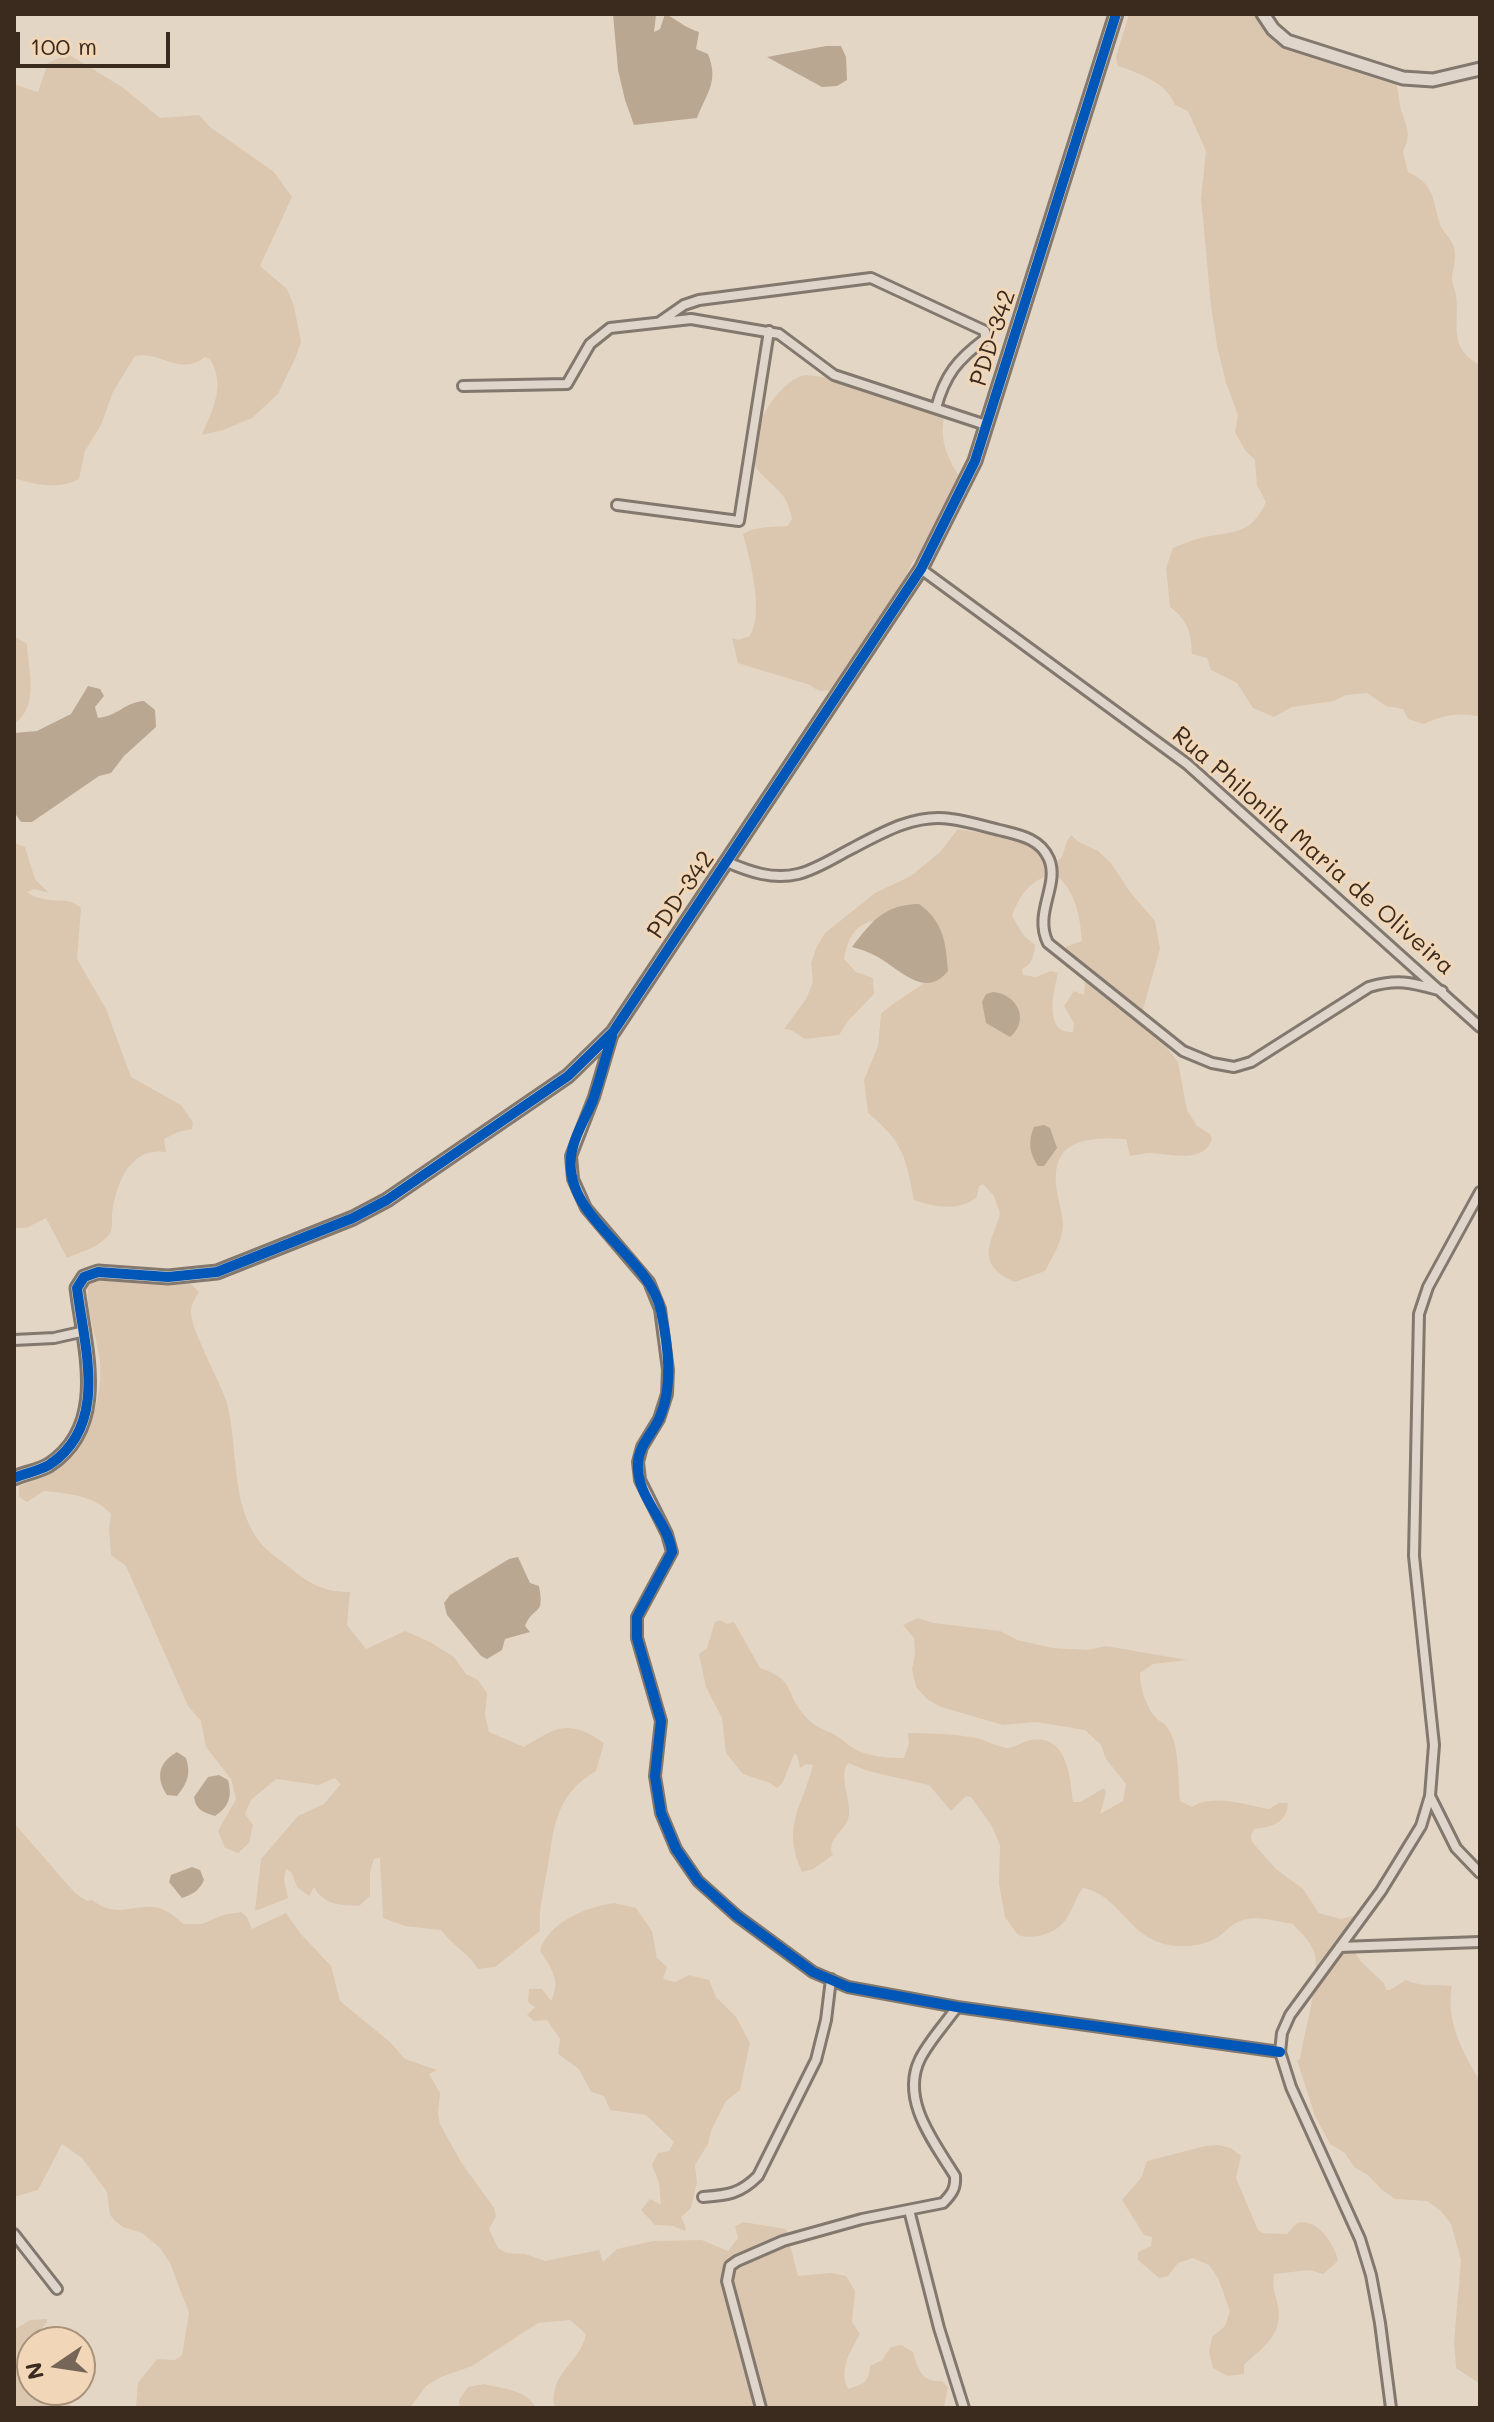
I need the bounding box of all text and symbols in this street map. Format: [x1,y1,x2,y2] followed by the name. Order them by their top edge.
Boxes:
[20,16,174,66] scale bar
[30,30,97,61] text: 100 m
[964,286,1022,390] street label: PDD-342
[1166,721,1460,981] street label: Rua Philonila Maria de Oliveira
[641,846,721,944] street label: PDD-342
[16,2326,96,2406] north arrow
[18,2360,50,2382] text: N

